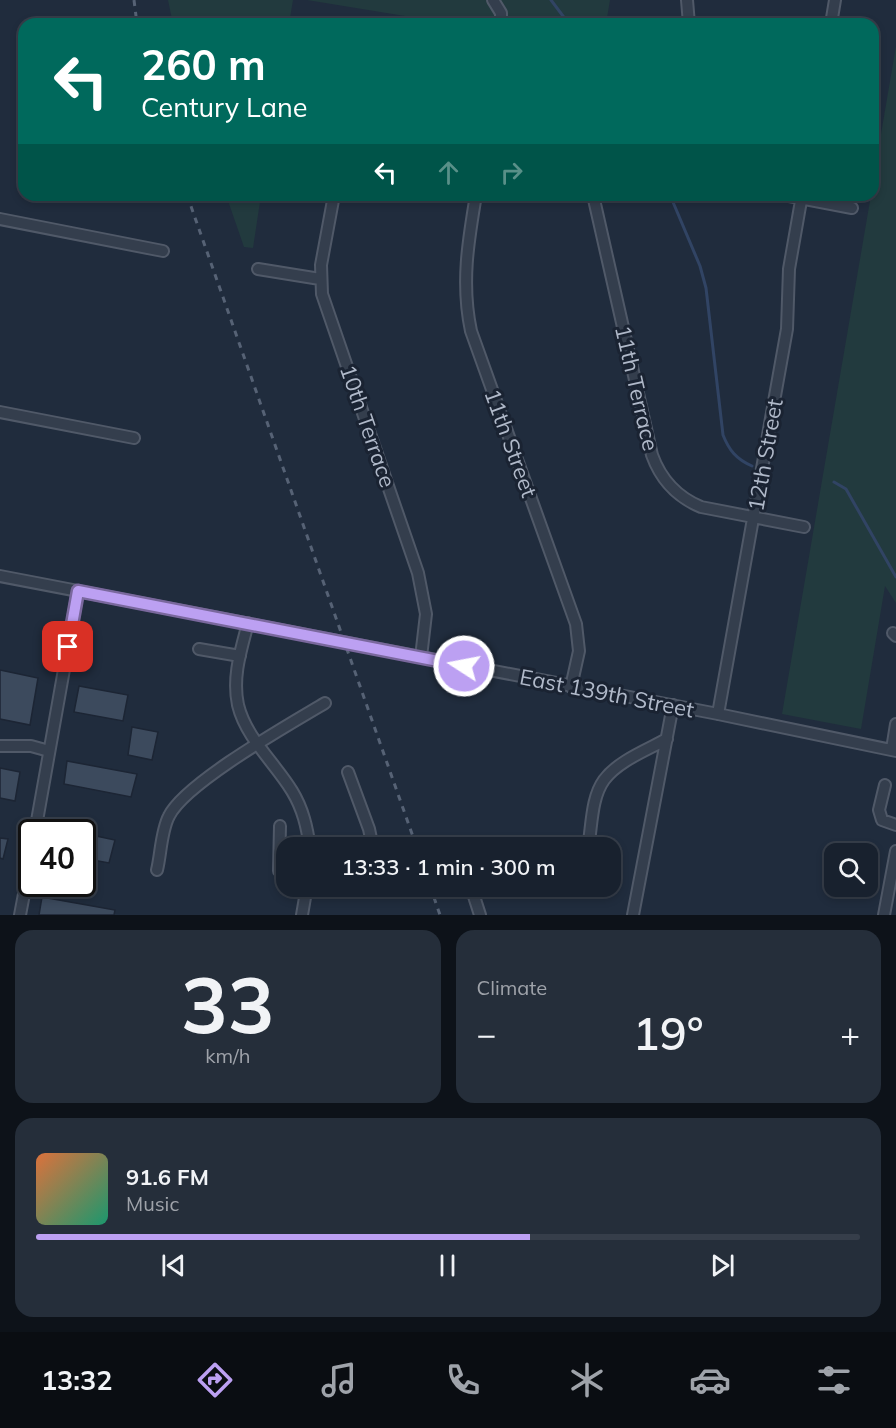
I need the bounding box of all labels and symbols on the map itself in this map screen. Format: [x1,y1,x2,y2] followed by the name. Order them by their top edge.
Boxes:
[609,322,665,454] street label: 11th Terrace
[334,361,402,491] street label: 10th Terrace
[478,385,544,501] street label: 11th Street
[741,396,789,513] street label: 12th Street
[42,621,93,672] pin
[432,634,496,698] position arrow
[517,662,697,724] street label: East 139th Street
[18,819,96,897] speed limit sign: 40

